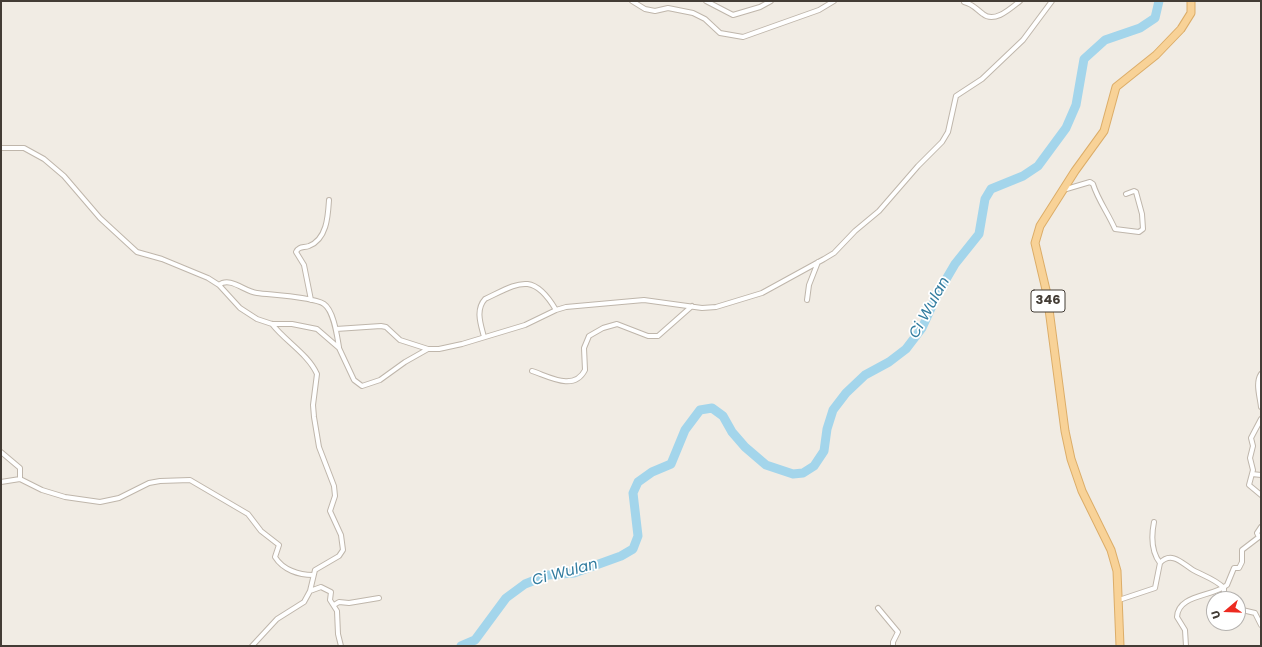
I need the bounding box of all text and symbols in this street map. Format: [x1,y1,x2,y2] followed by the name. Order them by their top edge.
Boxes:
[906,274,954,342] water label: Ci Wulan
[1031,290,1065,312] road number: 346
[530,556,600,590] water label: Ci Wulan
[1206,591,1246,631] north arrow
[1207,608,1224,621] text: U

